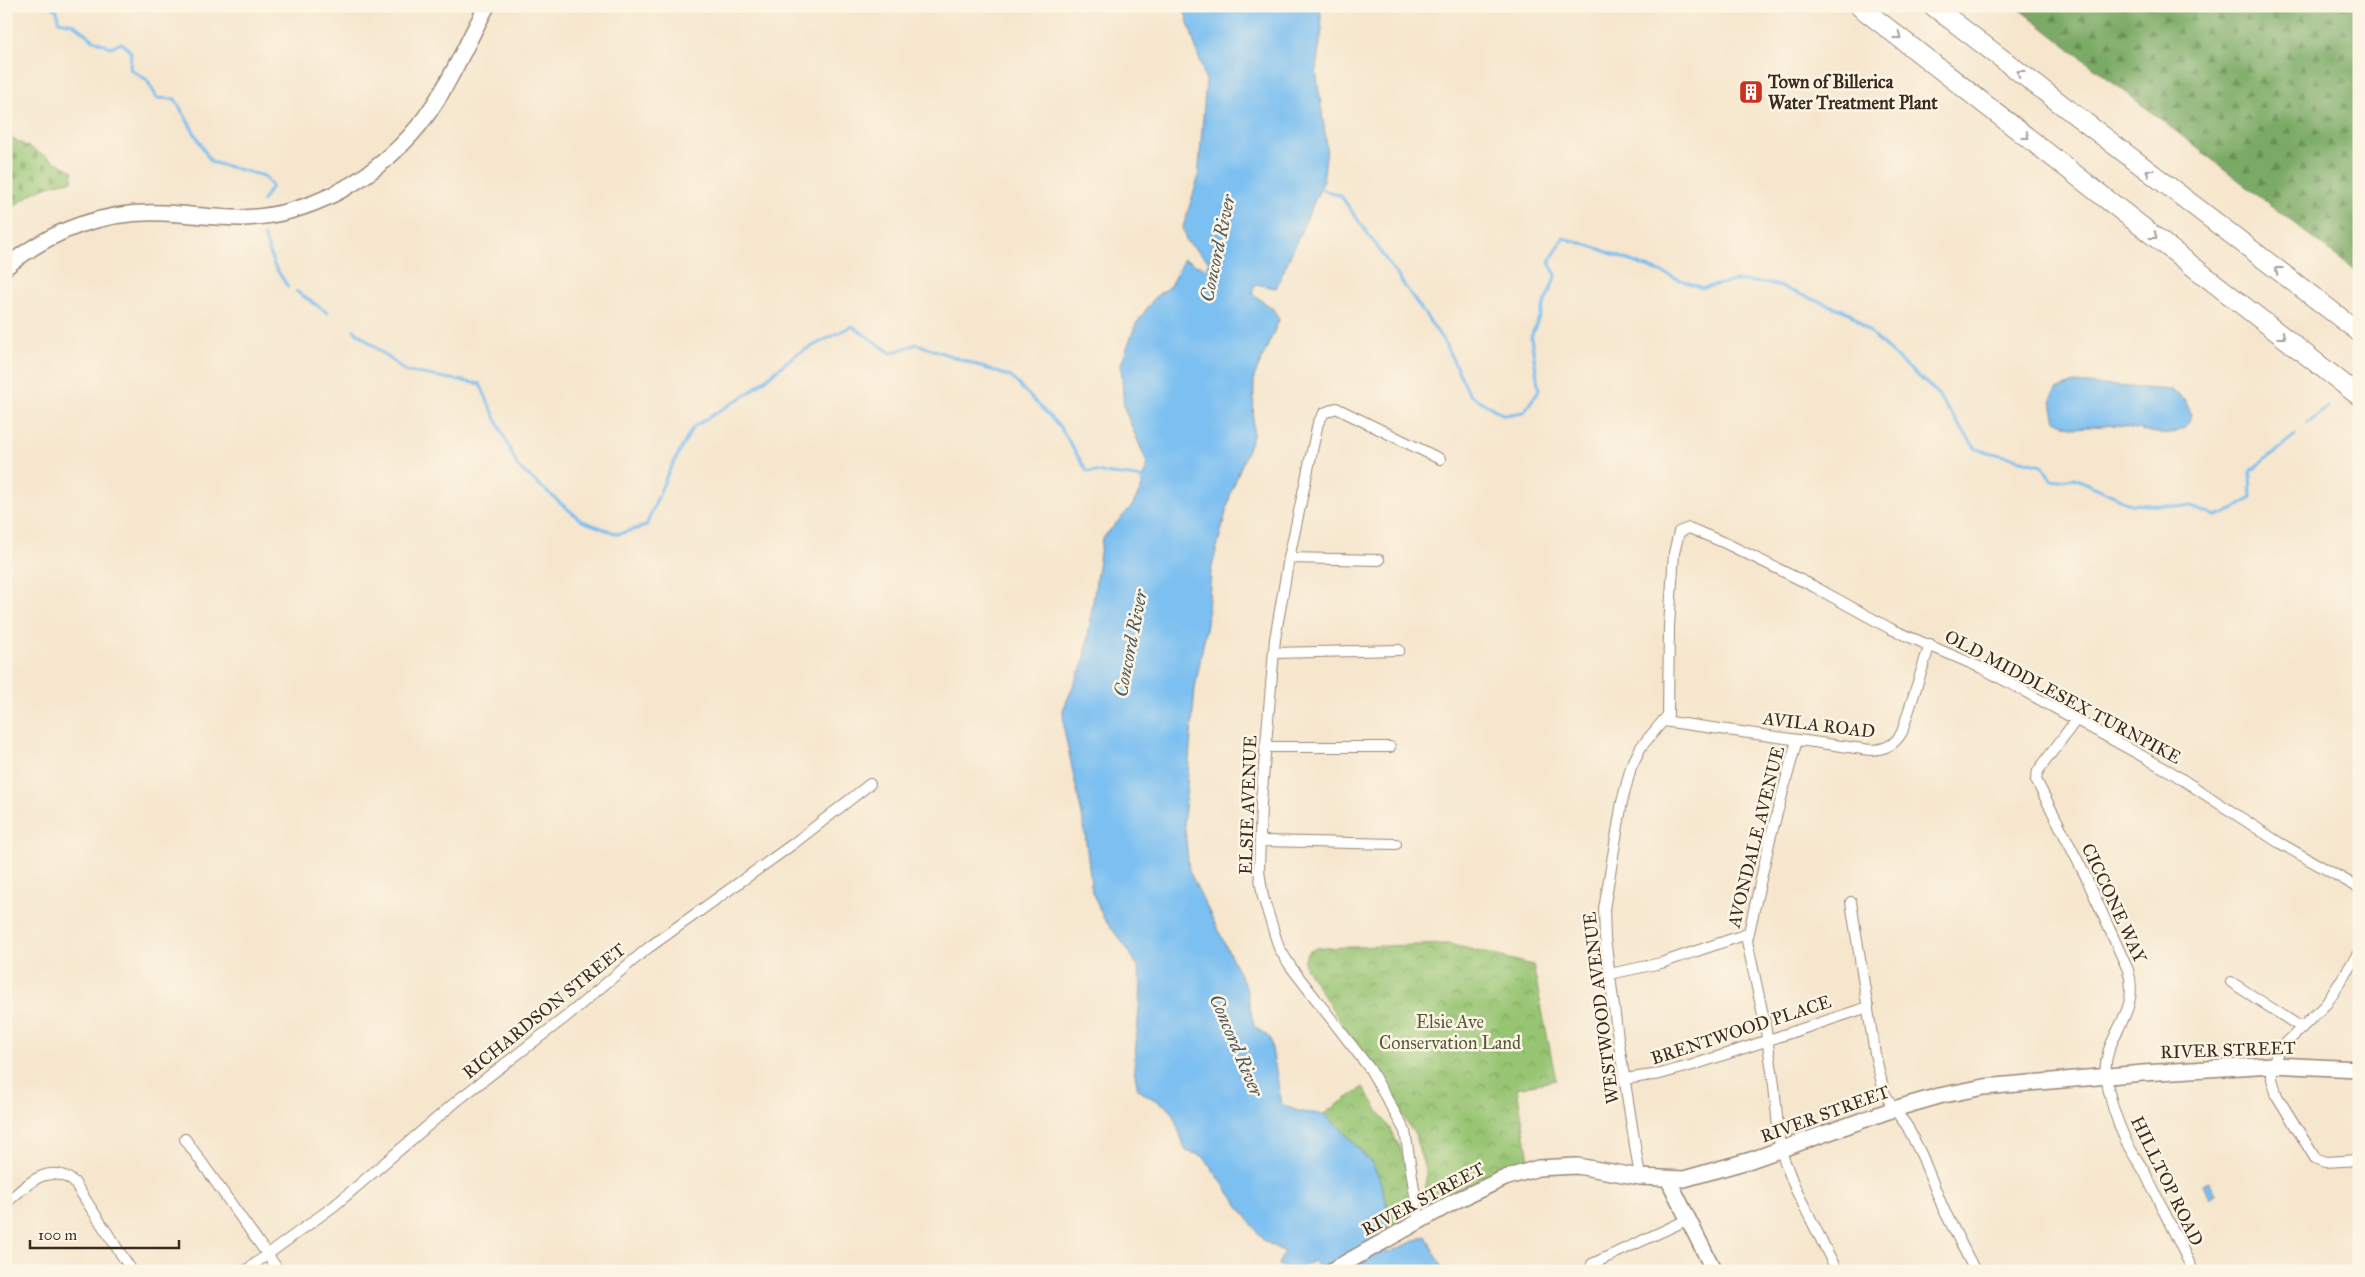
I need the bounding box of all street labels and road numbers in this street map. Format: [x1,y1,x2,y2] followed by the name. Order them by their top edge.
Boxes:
[1941,625,2185,769] street label: OLD MIDDLESEX TURNPIKE
[1761,707,1876,743] street label: AVILA ROAD
[1235,735,1261,875] street label: ELSIE AVENUE
[1723,744,1789,931] street label: AVONDALE AVENUE
[2077,840,2152,967] street label: CICCONE WAY
[1578,911,1624,1105] street label: WESTWOOD AVENUE
[458,938,630,1084] street label: RICHARDSON STREET
[1648,990,1834,1070] street label: BRENTWOOD PLACE
[2160,1037,2296,1063] street label: RIVER STREET
[1757,1080,1893,1148] street label: RIVER STREET
[2126,1113,2208,1249] street label: HILLTOP ROAD
[1358,1157,1488,1241] street label: RIVER STREET

